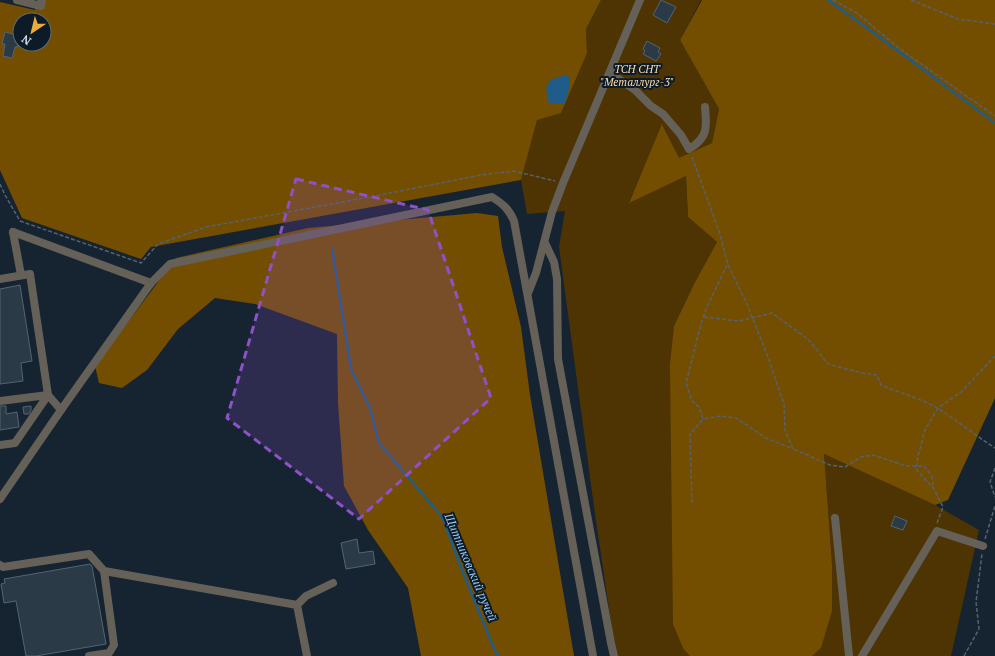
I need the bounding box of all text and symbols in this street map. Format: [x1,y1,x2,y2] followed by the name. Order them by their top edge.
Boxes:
[12,12,52,52] north arrow
[18,32,34,48] text: N
[600,62,674,89] park label: ТСН СНТ "Металлург-3"
[441,510,501,624] water label: Щитниковский ручей

